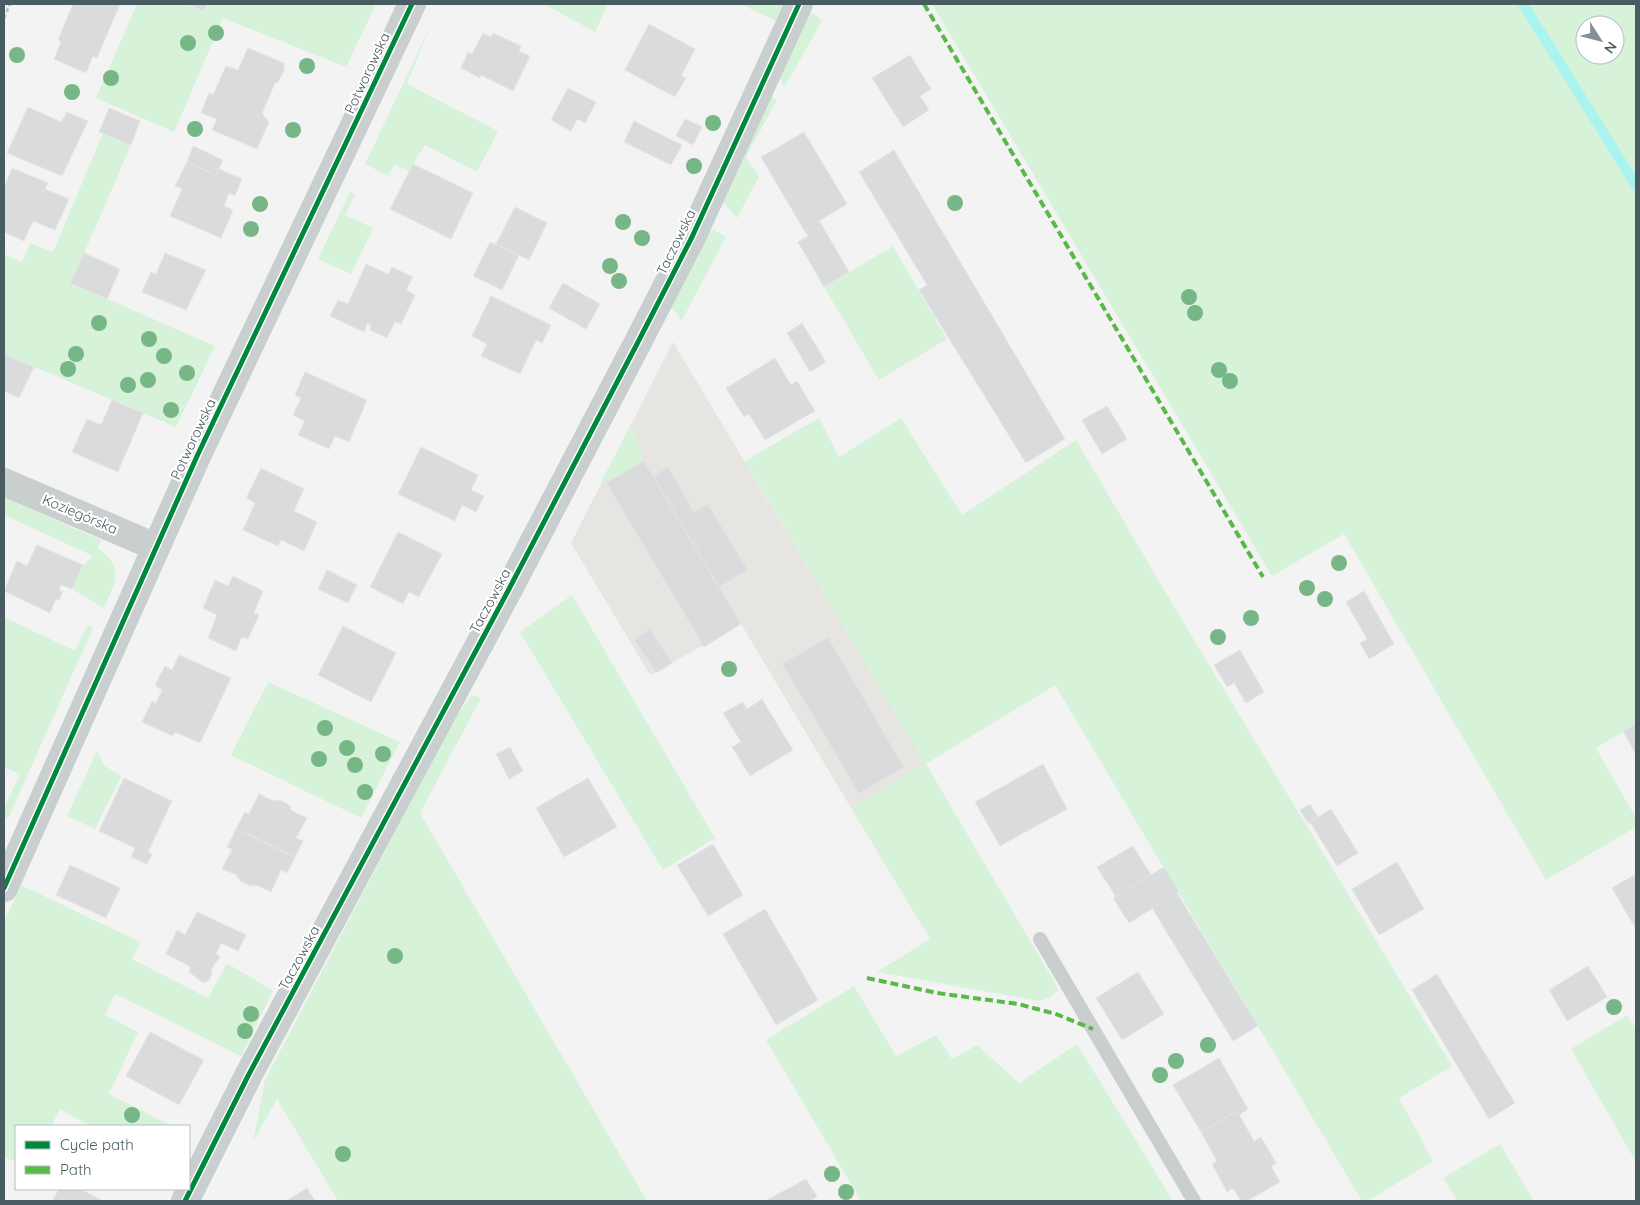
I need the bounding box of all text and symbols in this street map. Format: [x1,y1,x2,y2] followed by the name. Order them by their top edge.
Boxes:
[1575,15,1625,65] north arrow
[340,30,394,116] street label: Potworowska
[1600,38,1621,57] text: N
[652,206,700,278] street label: Taczowska
[166,396,220,482] street label: Potworowska
[40,490,120,538] street label: Koziegórska
[465,566,515,636] street label: Taczowska
[274,923,324,993] street label: Taczowska
[15,1125,190,1190] legend
[60,1135,134,1154] text: Cycle path
[60,1160,92,1179] text: Path

